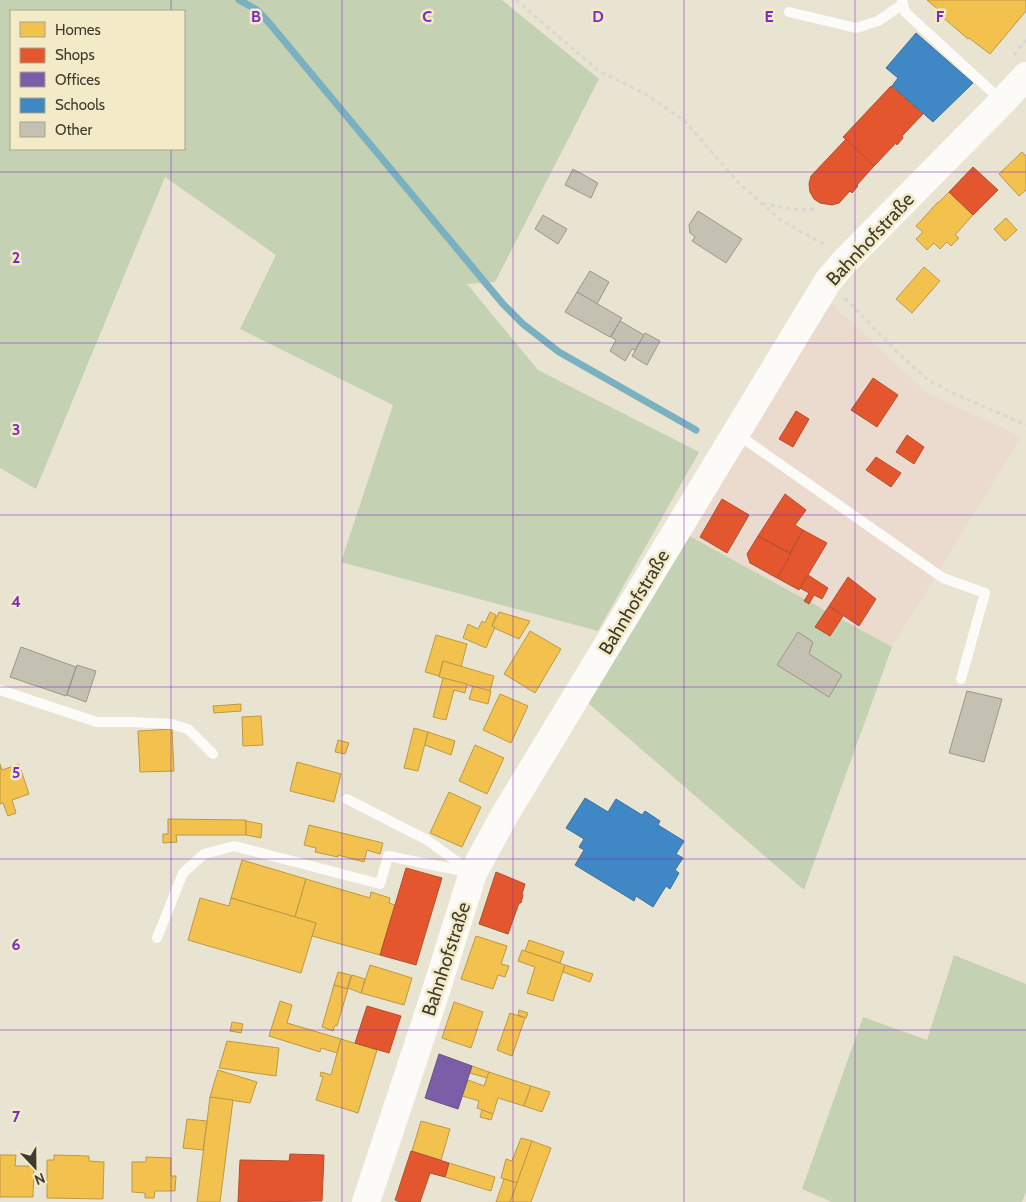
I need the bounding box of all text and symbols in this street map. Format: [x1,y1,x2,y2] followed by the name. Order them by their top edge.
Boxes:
[251,7,261,26] text: B
[422,7,432,26] text: C
[592,7,604,26] text: D
[764,7,774,26] text: E
[936,7,945,26] text: F
[10,10,185,150] legend
[55,21,101,39] text: Homes
[55,46,95,64] text: Shops
[55,71,100,89] text: Offices
[55,96,105,114] text: Schools
[55,121,92,139] text: Other
[821,188,919,290] street label: Bahnhofstraße
[12,248,20,267] text: 2
[12,420,20,439] text: 3
[594,545,674,659] street label: Bahnhofstraße
[11,592,21,611] text: 4
[12,763,20,782] text: 5
[417,899,475,1019] street label: Bahnhofstraße
[12,935,21,954] text: 6
[12,1107,21,1126] text: 7
[10,1142,60,1192] north arrow
[32,1169,48,1189] text: N

